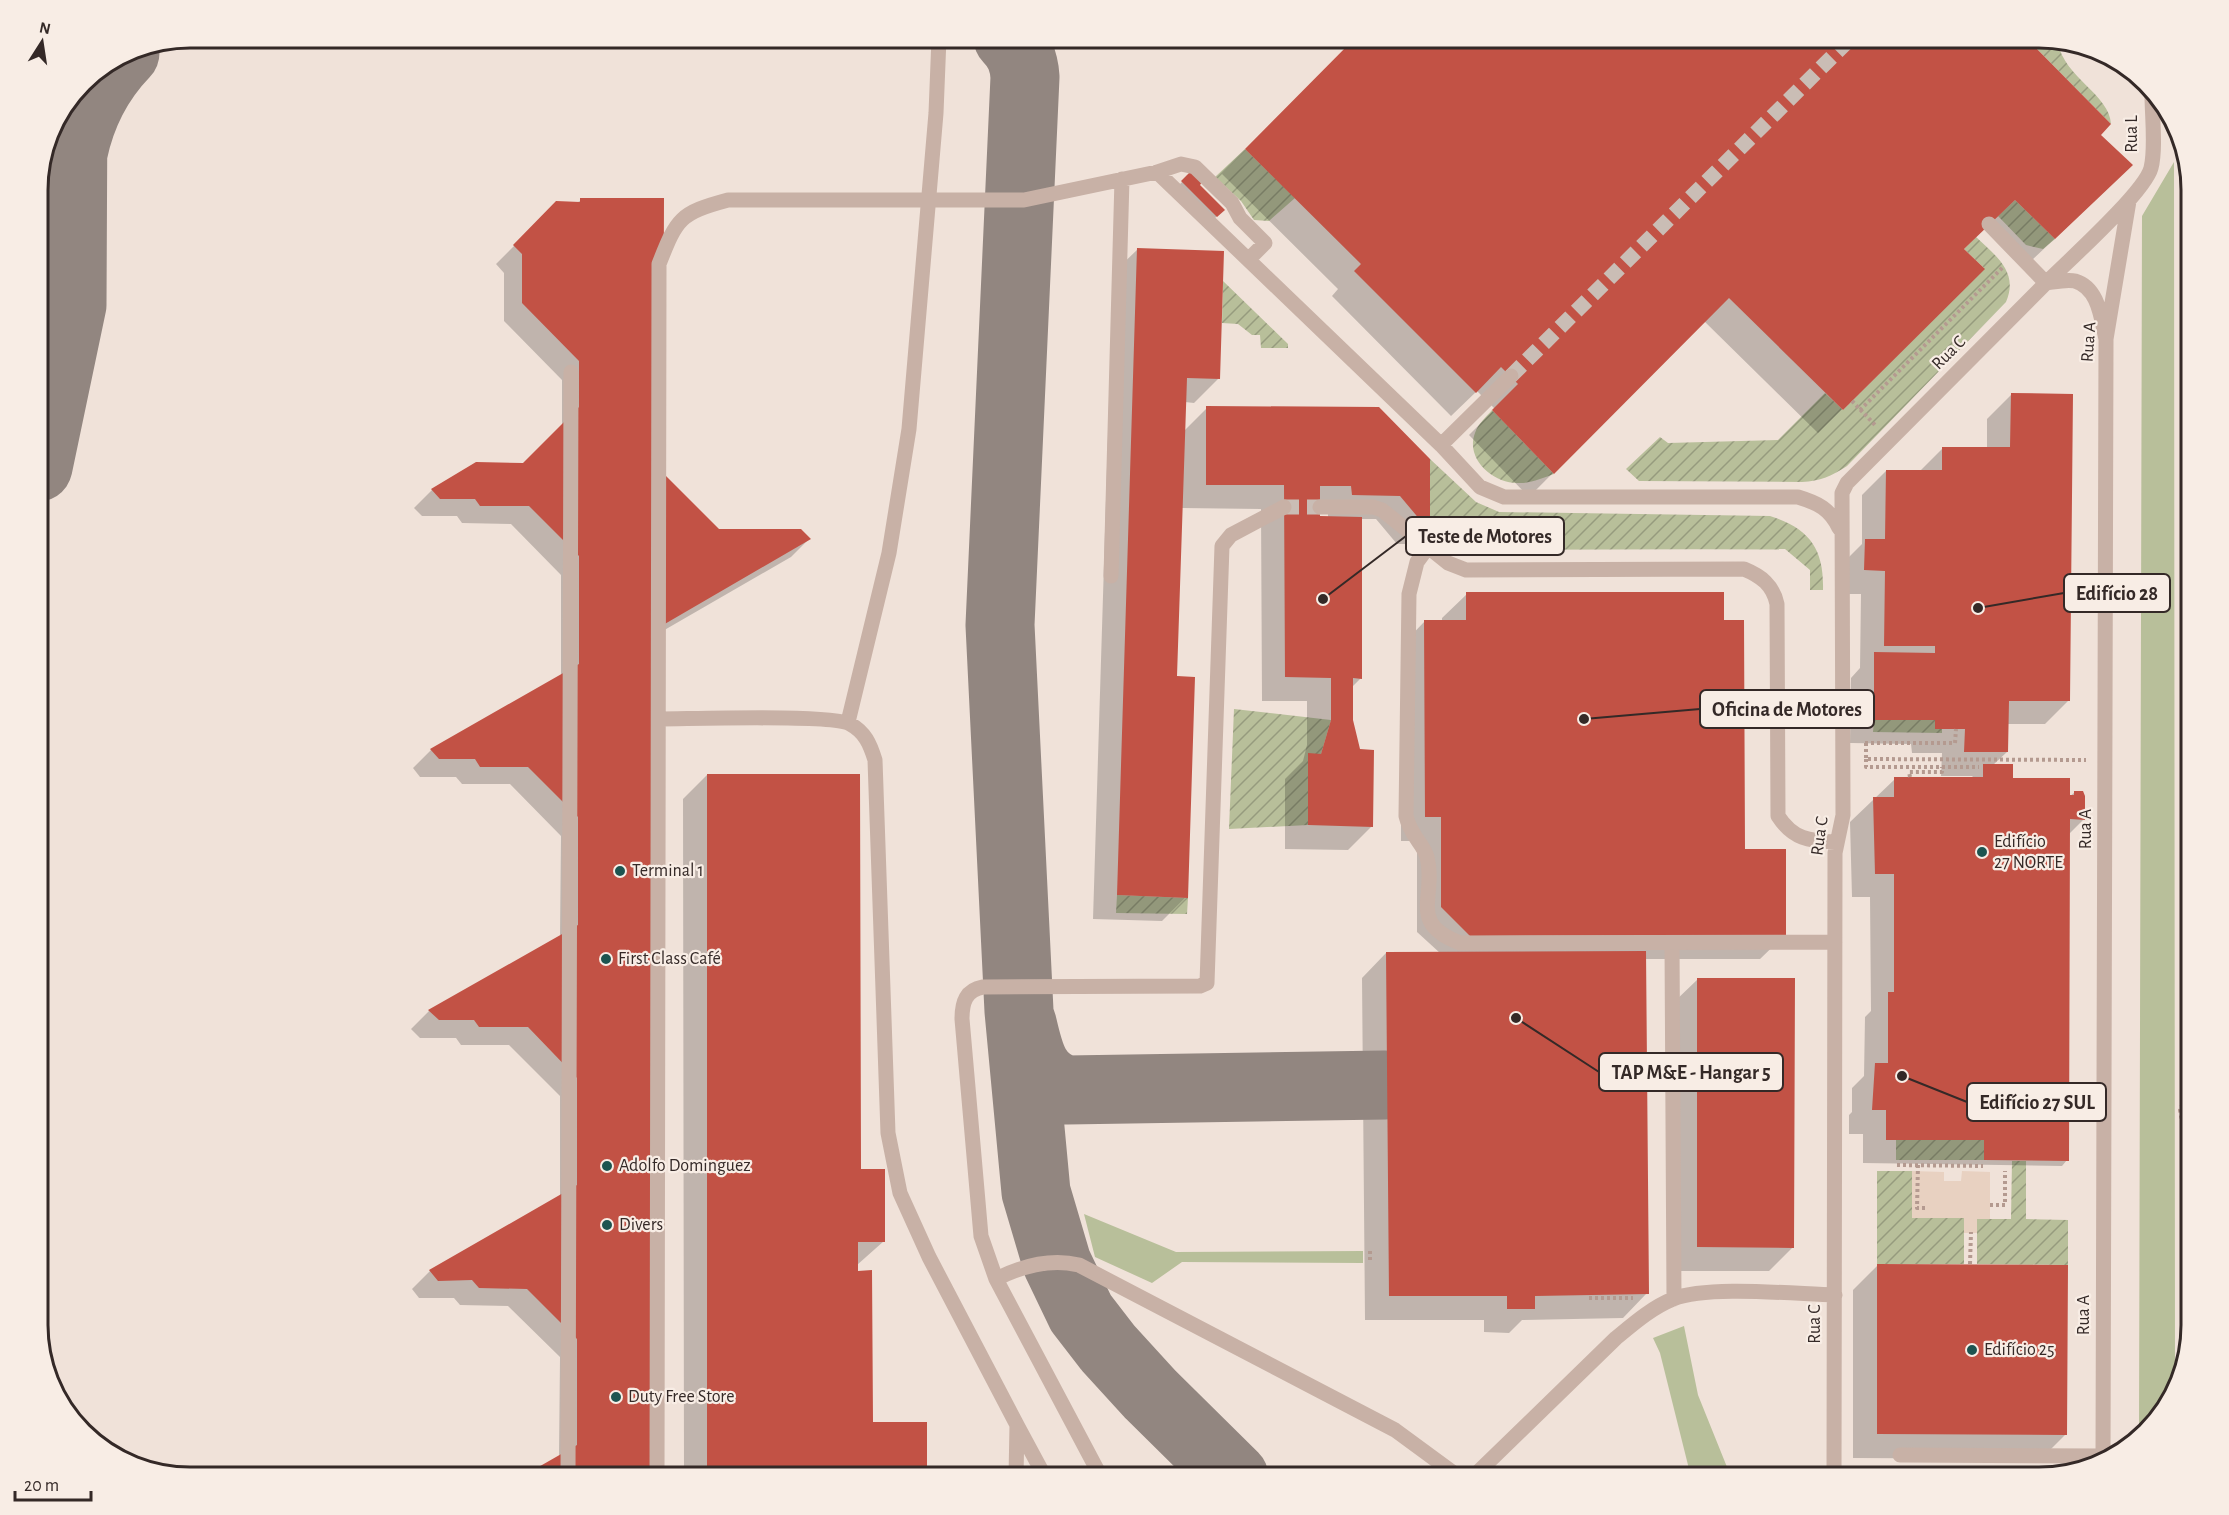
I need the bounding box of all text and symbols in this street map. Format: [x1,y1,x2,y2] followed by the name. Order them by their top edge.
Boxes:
[12,12,72,72] north arrow
[38,19,52,37] text: N
[2123,115,2141,153] street label: Rua L
[2079,321,2099,363] street label: Rua A
[1929,333,1969,373] street label: Rua C
[1406,517,1564,555] callout: Teste de Motores
[1418,527,1552,547] text: Teste de Motores
[2064,574,2170,612] callout: Edifício 28
[2076,584,2158,604] text: Edifício 28
[1700,690,1874,728] callout: Oficina de Motores
[1712,700,1862,720] text: Oficina de Motores
[2077,808,2095,849] street label: Rua A
[1808,815,1832,857] street label: Rua C
[1994,833,2063,872] place label: Edifício 27 NORTE
[1975,845,1989,859] marker: Edifício 27 NORTE
[632,862,704,880] place label: Terminal 1
[613,864,627,878] marker: Terminal 1
[618,950,721,968] place label: First Class Café
[599,952,613,966] marker: First Class Café
[1599,1053,1783,1091] callout: TAP M&E - Hangar 5
[1611,1063,1771,1083] text: TAP M&E - Hangar 5
[1967,1083,2106,1121] callout: Edifício 27 SUL
[1979,1093,2095,1113] text: Edifício 27 SUL
[619,1157,751,1175] place label: Adolfo Dominguez
[600,1159,614,1173] marker: Adolfo Dominguez
[619,1216,663,1234] place label: Divers
[600,1218,614,1232] marker: Divers
[2075,1294,2093,1335] street label: Rua A
[1806,1304,1824,1344] street label: Rua C
[1984,1341,2055,1359] place label: Edifício 25
[1965,1343,1979,1357] marker: Edifício 25
[628,1388,734,1406] place label: Duty Free Store
[609,1390,623,1404] marker: Duty Free Store
[15,1464,92,1502] scale bar
[24,1477,59,1495] text: 20 m

